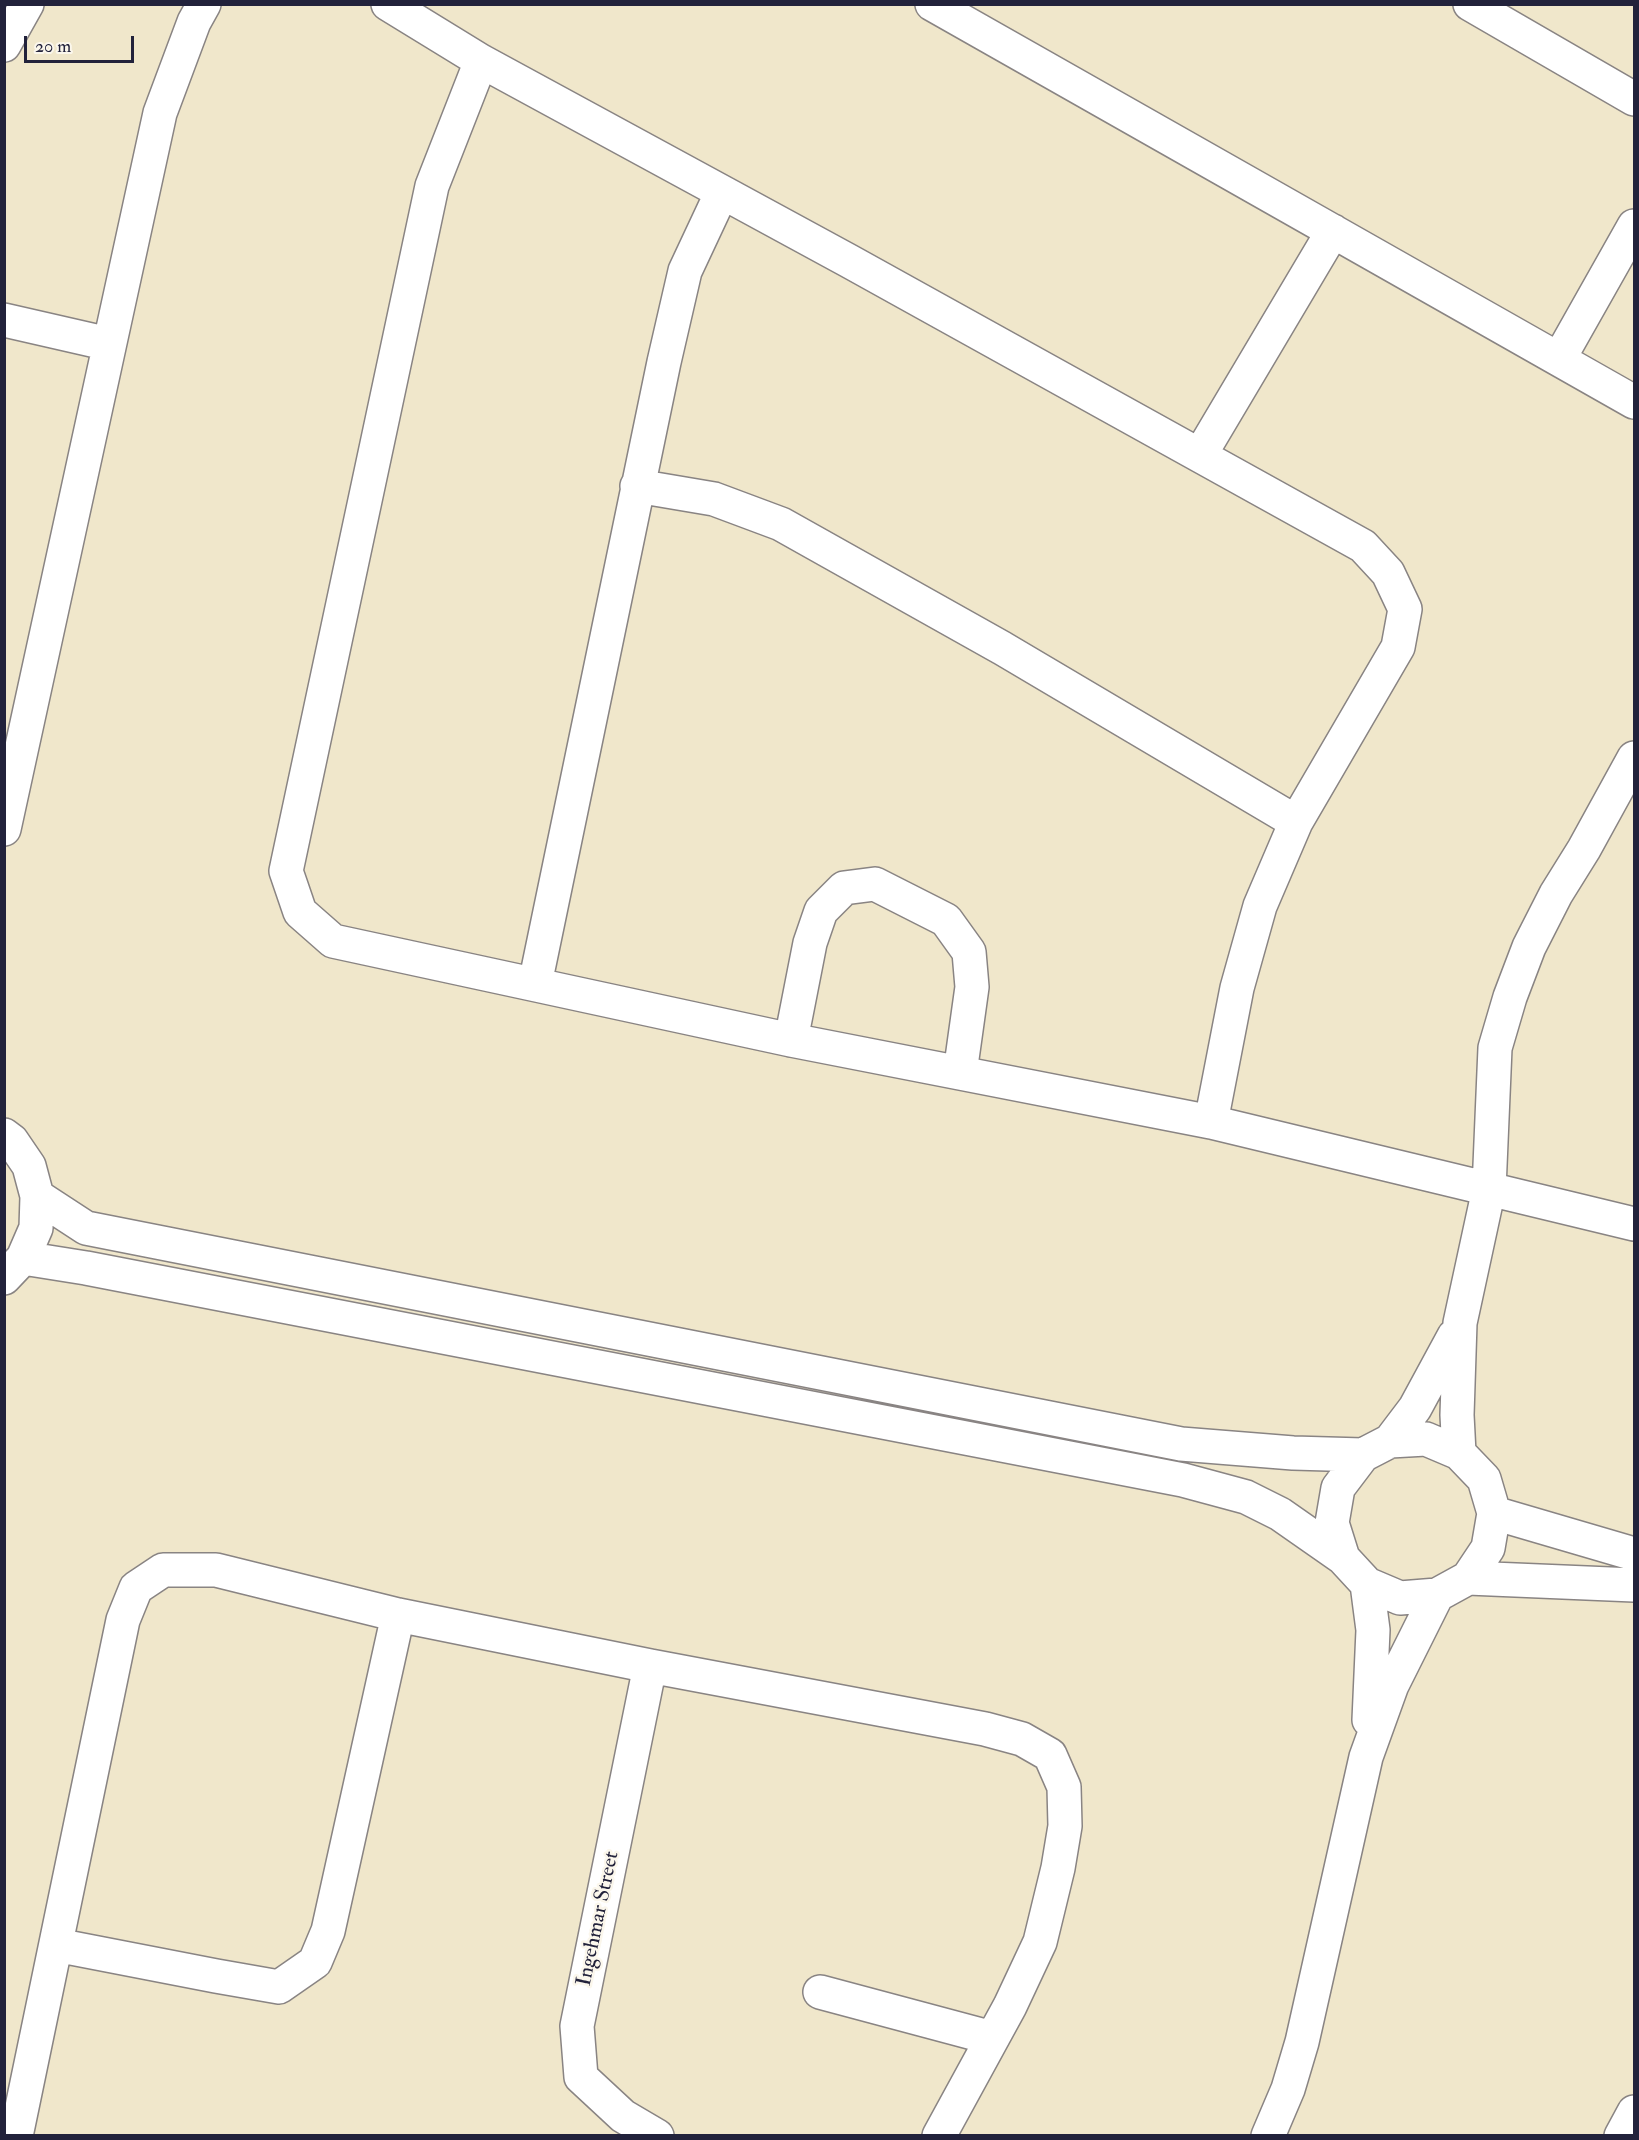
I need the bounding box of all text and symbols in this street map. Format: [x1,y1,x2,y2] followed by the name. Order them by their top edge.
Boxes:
[27,24,136,62] scale bar
[35,35,71,58] text: 20 m
[572,1849,626,1989] street label: Ingehmar Street

